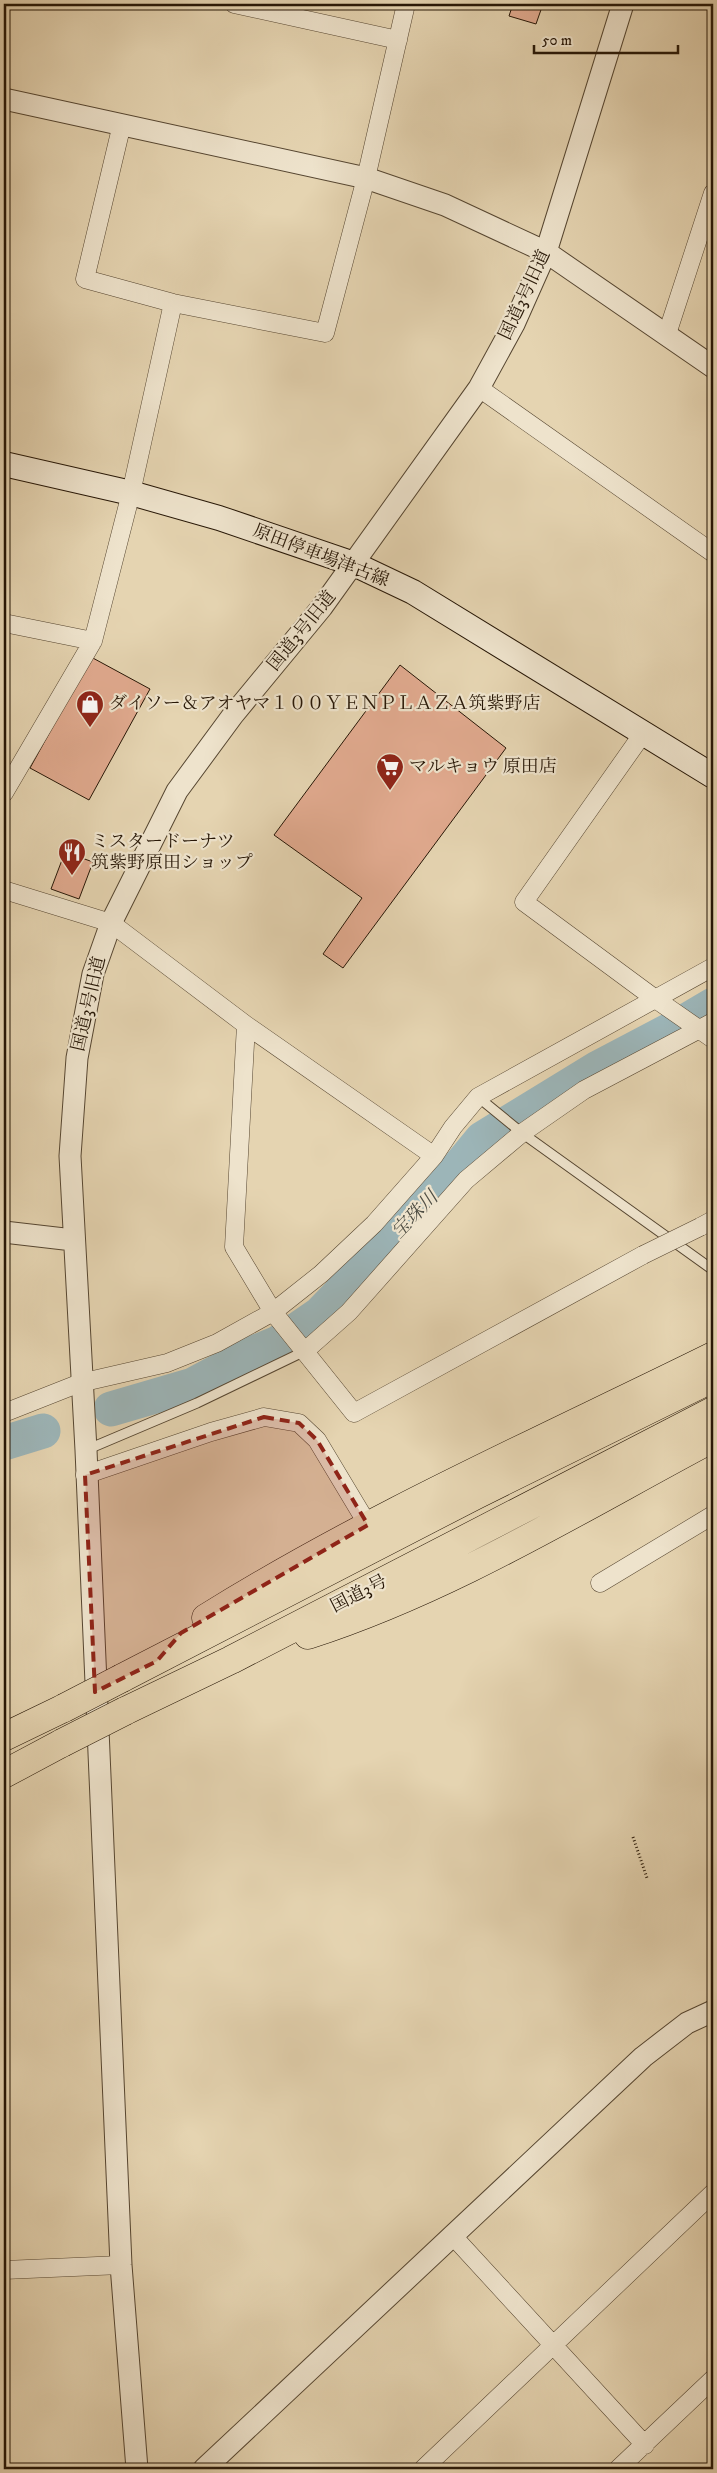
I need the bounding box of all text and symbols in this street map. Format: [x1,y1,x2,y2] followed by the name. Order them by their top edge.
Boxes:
[534,22,678,54] scale bar
[542,31,572,50] text: 50 m
[495,247,555,343] street label: 国道3号旧道
[250,520,392,592] street label: 原田停車場津古線
[263,586,341,676] street label: 国道3号旧道
[75,689,105,728] shop icon: ダイソー＆アオヤマ１００ＹＥＮＰＬＡＺＡ筑紫野店
[109,693,540,715] place label: ダイソー＆アオヤマ１００ＹＥＮＰＬＡＺＡ筑紫野店
[375,752,405,791] supermarket icon: マルキョウ 原田店
[409,756,557,778] place label: マルキョウ 原田店
[91,831,253,874] place label: ミスタードーナツ 筑紫野原田ショップ
[57,837,87,876] restaurant icon: ミスタードーナツ 筑紫野原田ショップ
[67,954,111,1054] street label: 国道3号旧道
[387,1185,444,1243] water label: 宝珠川
[327,1570,391,1618] street label: 国道3号

